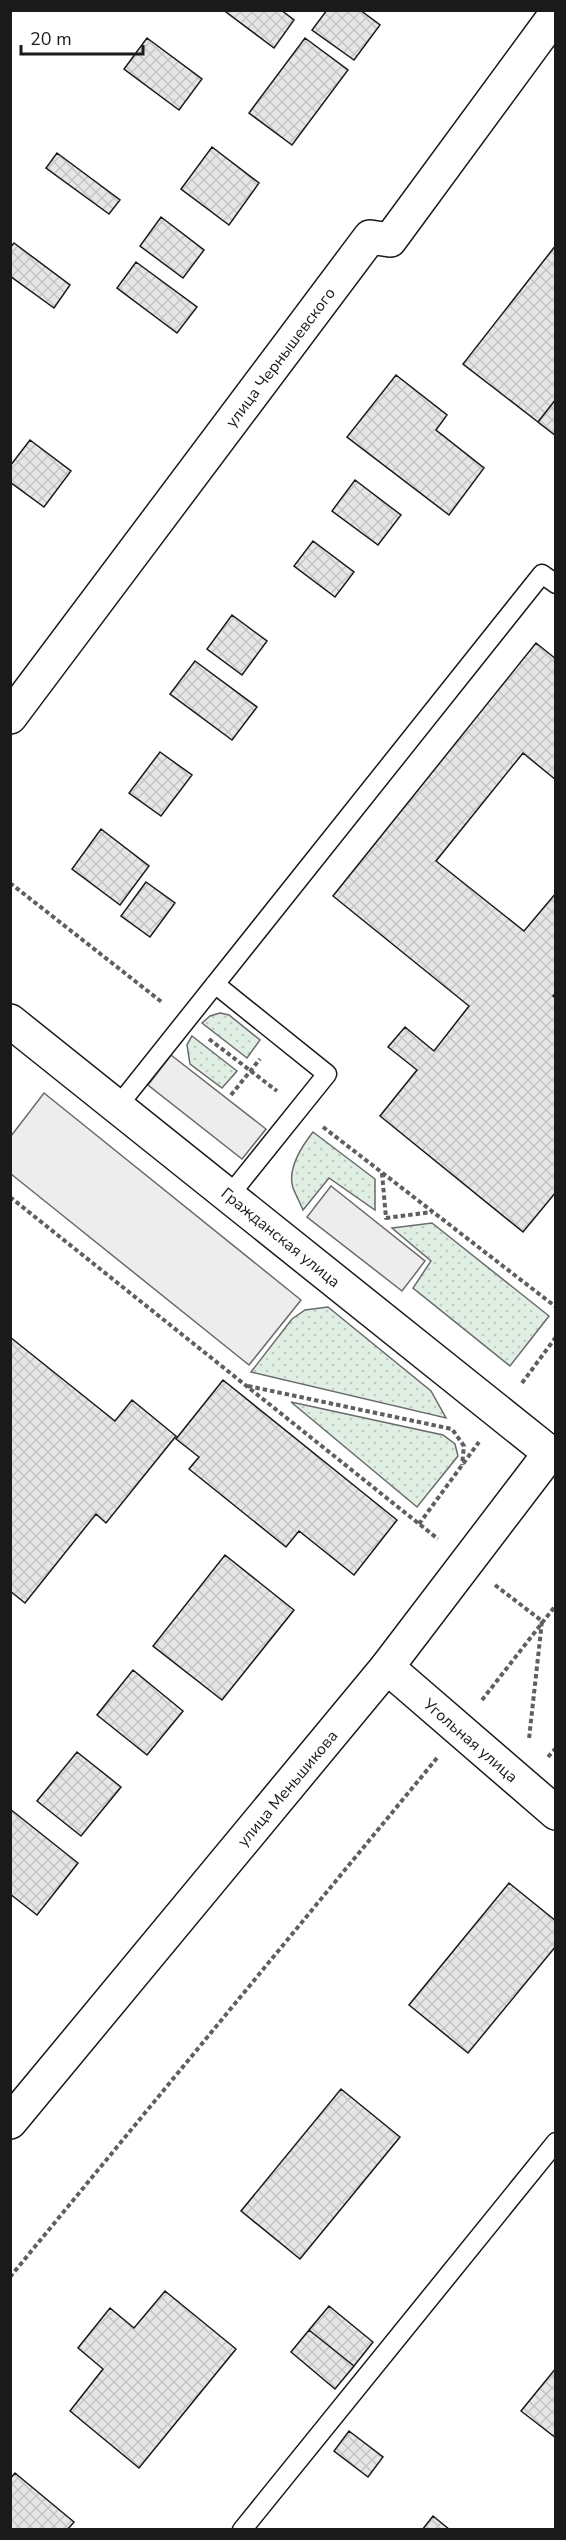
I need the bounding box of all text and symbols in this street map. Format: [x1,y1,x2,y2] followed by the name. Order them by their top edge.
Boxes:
[21,18,142,56] scale bar
[30,27,72,51] text: 20 m
[221,283,341,432] street label: улица Чернышевского
[216,1183,345,1293] street label: Гражданская улица
[418,1693,522,1788] street label: Угольная улица
[232,1726,343,1852] street label: улица Меньшикова

